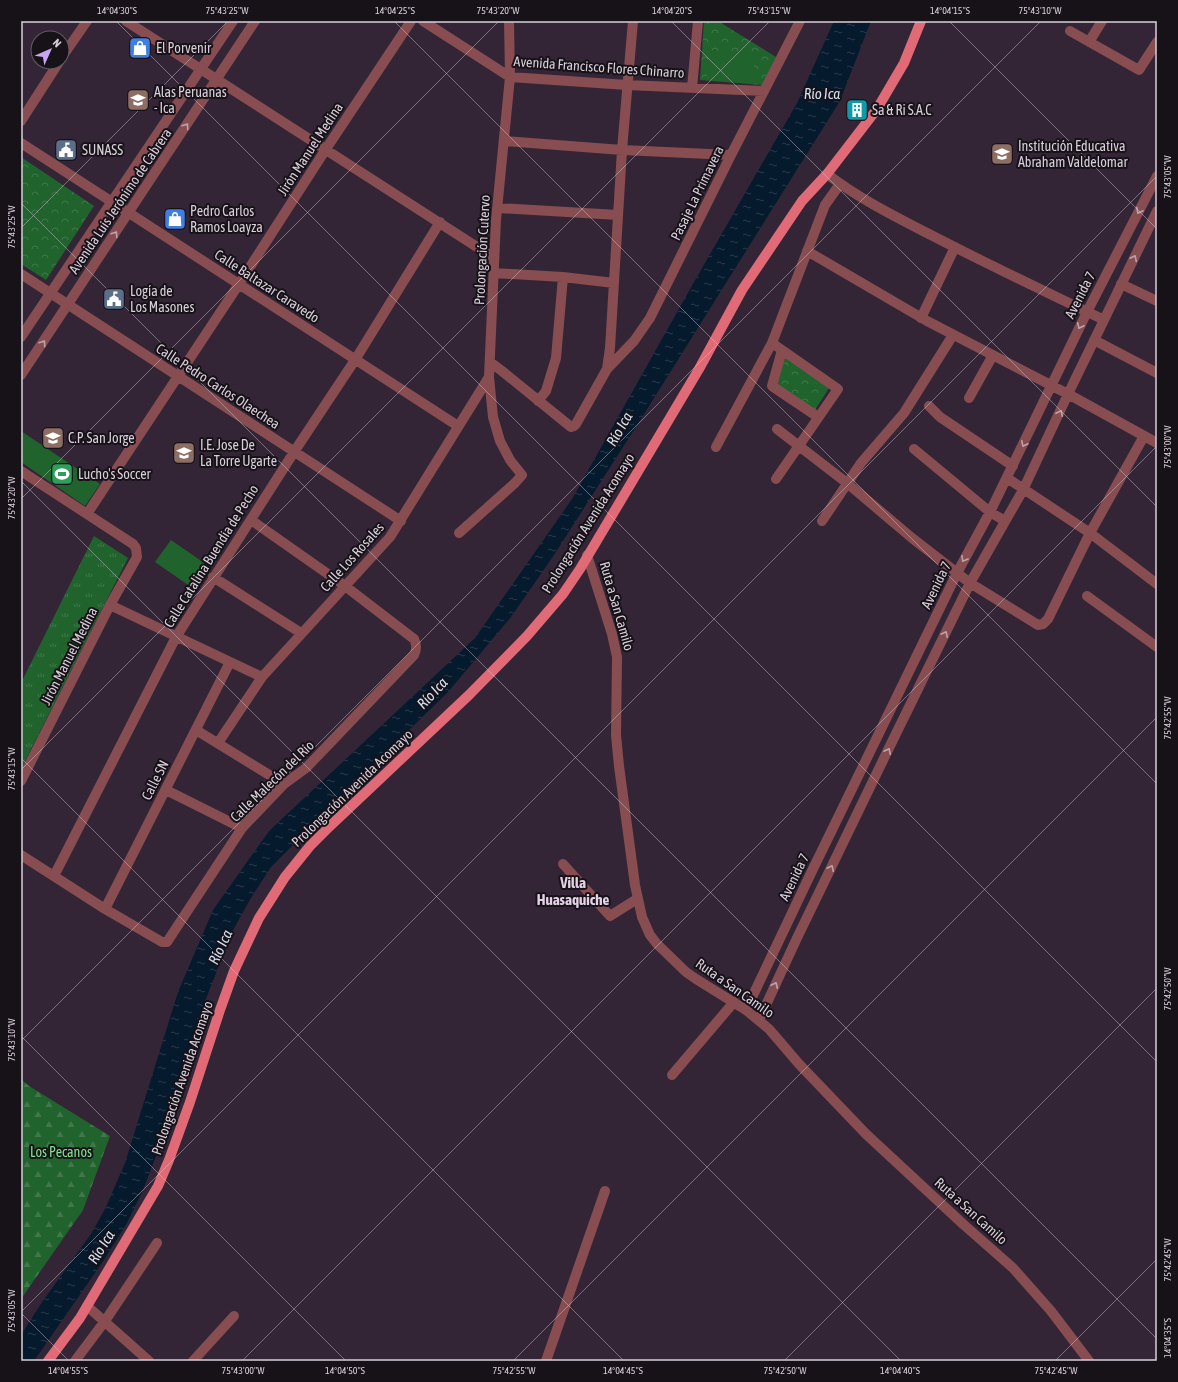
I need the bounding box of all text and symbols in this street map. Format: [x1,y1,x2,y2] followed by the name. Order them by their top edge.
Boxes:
[97,5,137,16] text: 14°04'30"S
[205,5,249,16] text: 75°43'25"W
[375,5,415,16] text: 14°04'25"S
[476,5,520,16] text: 75°43'20"W
[652,5,692,16] text: 14°04'20"S
[747,5,791,16] text: 75°43'15"W
[930,5,970,16] text: 14°04'15"S
[1018,5,1062,16] text: 75°43'10"W
[30,30,70,70] north arrow
[127,35,153,61] shop icon: El Porvenir
[51,36,64,49] text: N
[156,40,212,56] place label: El Porvenir
[513,53,685,81] street label: Avenida Francisco Flores Chinarro
[154,84,227,116] place label: Alas Peruanas - Ica
[804,85,840,102] water label: Río Ica
[125,87,151,113] school or university icon: Alas Peruanas - Ica
[844,97,870,123] building icon: Sa & Ri S.A.C
[274,100,346,198] street label: Jirón Manuel Medina
[872,102,932,118] place label: Sa & Ri S.A.C
[182,123,189,130] one-way arrow
[65,125,175,277] street label: Avenida Luis Jerónimo de Cabrera
[53,137,79,163] public building icon: SUNASS
[1018,138,1128,170] place label: Institución Educativa Abraham Valdelomar
[989,141,1015,167] school or university icon: Institución Educativa Abraham Valdelomar
[82,142,123,158] place label: SUNASS
[667,143,727,243] street label: Pasaje La Primavera
[1162,155,1173,199] text: 75°43'05"W
[471,195,493,305] street label: Prolongación Cutervo
[190,203,263,235] place label: Pedro Carlos Ramos Loayza
[6,205,17,249] text: 75°43'25"W
[162,206,188,232] shop icon: Pedro Carlos Ramos Loayza
[1136,207,1144,214] one-way arrow
[110,232,117,239] one-way arrow
[212,246,322,326] street label: Calle Baltazar Caravedo
[1129,254,1137,262] one-way arrow
[1061,269,1099,321] street label: Avenida 7
[130,283,194,315] place label: Logía de Los Masones
[101,286,127,312] public building icon: Logía de Los Masones
[1077,322,1085,330] one-way arrow
[38,340,46,347] one-way arrow
[153,340,283,432] street label: Calle Pedro Carlos Olaechea
[603,409,635,449] water label: Río Ica
[1055,409,1063,417] one-way arrow
[40,425,66,451] school or university icon: C.P. San Jorge
[1162,425,1173,469] text: 75°43'00"W
[68,430,135,446] place label: C.P. San Jorge
[200,437,277,469] place label: I.E. Jose De La Torre Ugarte
[1021,439,1029,447] one-way arrow
[171,440,197,466] school or university icon: I.E. Jose De La Torre Ugarte
[538,450,638,596] street label: Prolongación Avenida Acomayo
[49,461,75,487] sports icon: Lucho's Soccer
[78,466,152,482] place label: Lucho's Soccer
[6,476,17,520] text: 75°43'20"W
[160,482,262,630] street label: Calle Catalina Buendia de Pecho
[317,519,387,595] street label: Calle Los Rosales
[962,555,969,562] one-way arrow
[918,559,954,611] street label: Avenida 7
[597,560,637,652] street label: Ruta a San Camilo
[37,605,101,707] street label: Jirón Manuel Medina
[940,631,948,638] one-way arrow
[413,674,451,712] water label: Río Ica
[1162,696,1173,740] text: 75°42'55"W
[288,726,416,850] street label: Prolongación Avenida Acomayo
[227,737,317,825] street label: Calle Malecón del Río
[6,747,17,791] text: 75°43'15"W
[883,747,890,755] one-way arrow
[138,757,172,803] street label: Calle SN
[776,851,812,903] street label: Avenida 7
[826,864,834,872] one-way arrow
[537,874,610,908] district label: Villa Huasaquiche
[205,927,235,967] water label: Río Ica
[693,955,777,1021] street label: Ruta a San Camilo
[1162,967,1173,1011] text: 75°42'50"W
[770,982,778,989] one-way arrow
[148,999,216,1157] street label: Prolongación Avenida Acomayo
[6,1018,17,1062] text: 75°43'10"W
[30,1144,92,1160] park label: Los Pecanos
[931,1174,1011,1248] street label: Ruta a San Camilo
[84,1227,118,1267] water label: Río Ica
[1162,1238,1173,1282] text: 75°42'45"W
[6,1289,17,1333] text: 75°43'05"W
[1162,1318,1173,1358] text: 14°04'35"S
[48,1365,88,1376] text: 14°04'55"S
[221,1365,265,1376] text: 75°43'00"W
[325,1365,365,1376] text: 14°04'50"S
[492,1365,536,1376] text: 75°42'55"W
[603,1365,643,1376] text: 14°04'45"S
[763,1365,807,1376] text: 75°42'50"W
[880,1365,920,1376] text: 14°04'40"S
[1034,1365,1078,1376] text: 75°42'45"W

